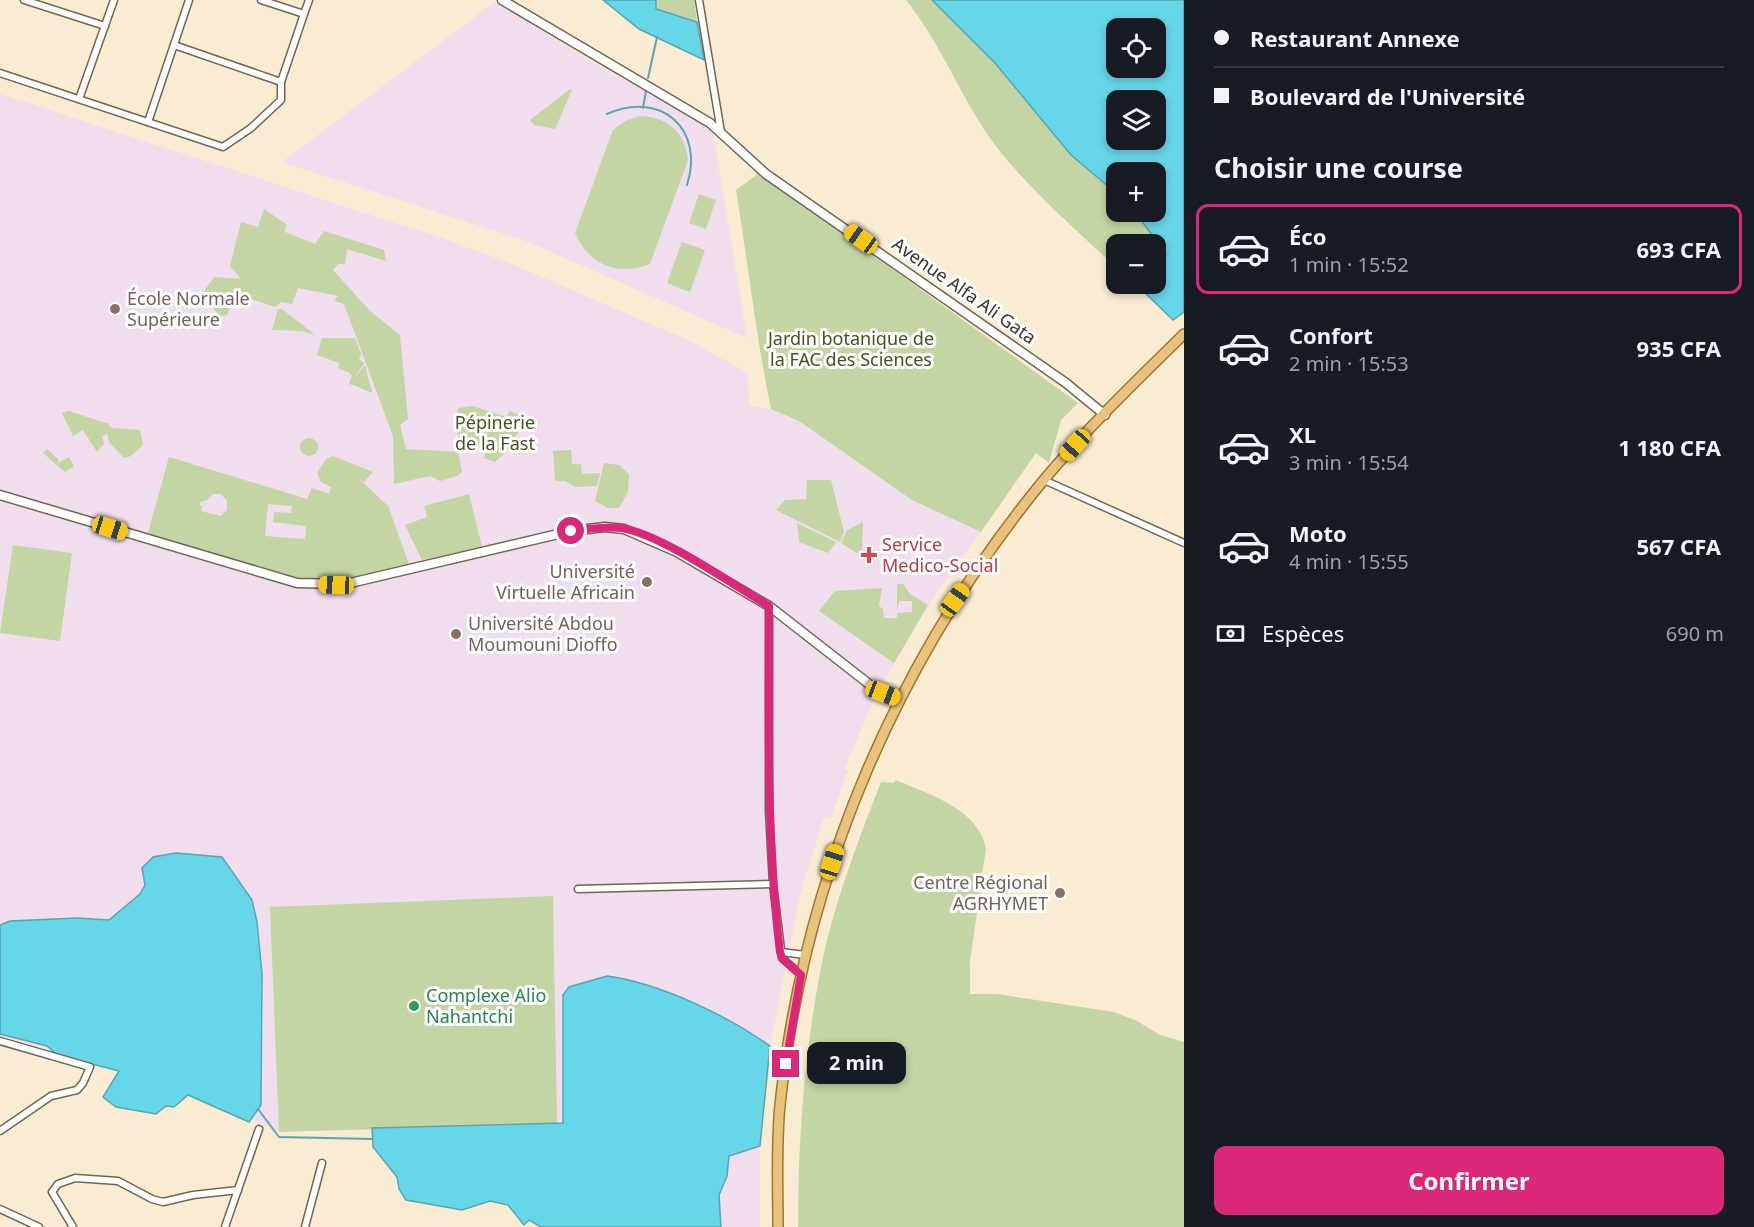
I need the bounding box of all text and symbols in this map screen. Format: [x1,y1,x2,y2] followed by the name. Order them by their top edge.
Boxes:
[1106,18,1166,294] map controls
[1106,18,1166,78] button: locate
[1250,23,1460,53] text: Restaurant Annexe
[1250,81,1525,111] text: Boulevard de l'Université
[1106,90,1166,150] button: layers
[1214,149,1463,186] text: Choisir une course
[1106,162,1166,222] button: +
[841,221,881,257] car
[1289,221,1326,251] text: Éco
[1217,222,1271,276] icon: car
[888,232,1041,349] street label: Avenue Alfa Ali Gata
[1106,234,1166,294] button: −
[1637,234,1721,264] text: 693 CFA
[1289,251,1409,278] text: 1 min · 15:52
[127,286,250,331] place label: École Normale Supérieure
[108,302,122,316] marker: École Normale Supérieure
[1289,320,1373,350] text: Confort
[1217,321,1271,375] icon: car
[766,326,934,371] park label: Jardin botanique de la FAC des Sciences
[1637,333,1721,363] text: 935 CFA
[1289,350,1409,377] text: 2 min · 15:53
[455,410,535,455] park label: Pépinerie de la Fast
[1289,419,1316,449] text: XL
[1217,420,1271,474] icon: car
[1056,426,1094,464] car
[1618,432,1721,462] text: 1 180 CFA
[1289,449,1409,476] text: 3 min · 15:54
[90,514,130,542] car
[557,517,584,544] route start
[1289,518,1347,548] text: Moto
[1217,519,1271,573] icon: car
[1637,531,1721,561] text: 567 CFA
[882,532,998,577] place label: Service Medico-Social
[860,546,878,564] marker: Service Medico-Social
[1289,548,1409,575] text: 4 min · 15:55
[496,559,635,604] place label: Université Virtuelle Africain
[318,575,354,595] car
[640,575,654,589] marker: Université Virtuelle Africain
[937,580,973,620] car
[468,611,618,656] place label: Université Abdou Moumouni Dioffo
[1214,617,1247,650] icon: cash
[1262,618,1344,648] text: Espèces
[1666,620,1724,647] text: 690 m
[449,627,463,641] marker: Université Abdou Moumouni Dioffo
[863,678,903,708] car
[818,842,846,882] car
[913,870,1048,915] place label: Centre Régional AGRHYMET
[1053,886,1067,900] marker: Centre Régional AGRHYMET
[426,983,546,1028] place label: Complexe Alio Nahantchi
[407,999,421,1013] marker: Complexe Alio Nahantchi
[807,1043,906,1085] callout: 2 min
[829,1049,884,1076] text: 2 min
[772,1050,799,1077] route end
[1214,1146,1724,1215] button: Confirmer

